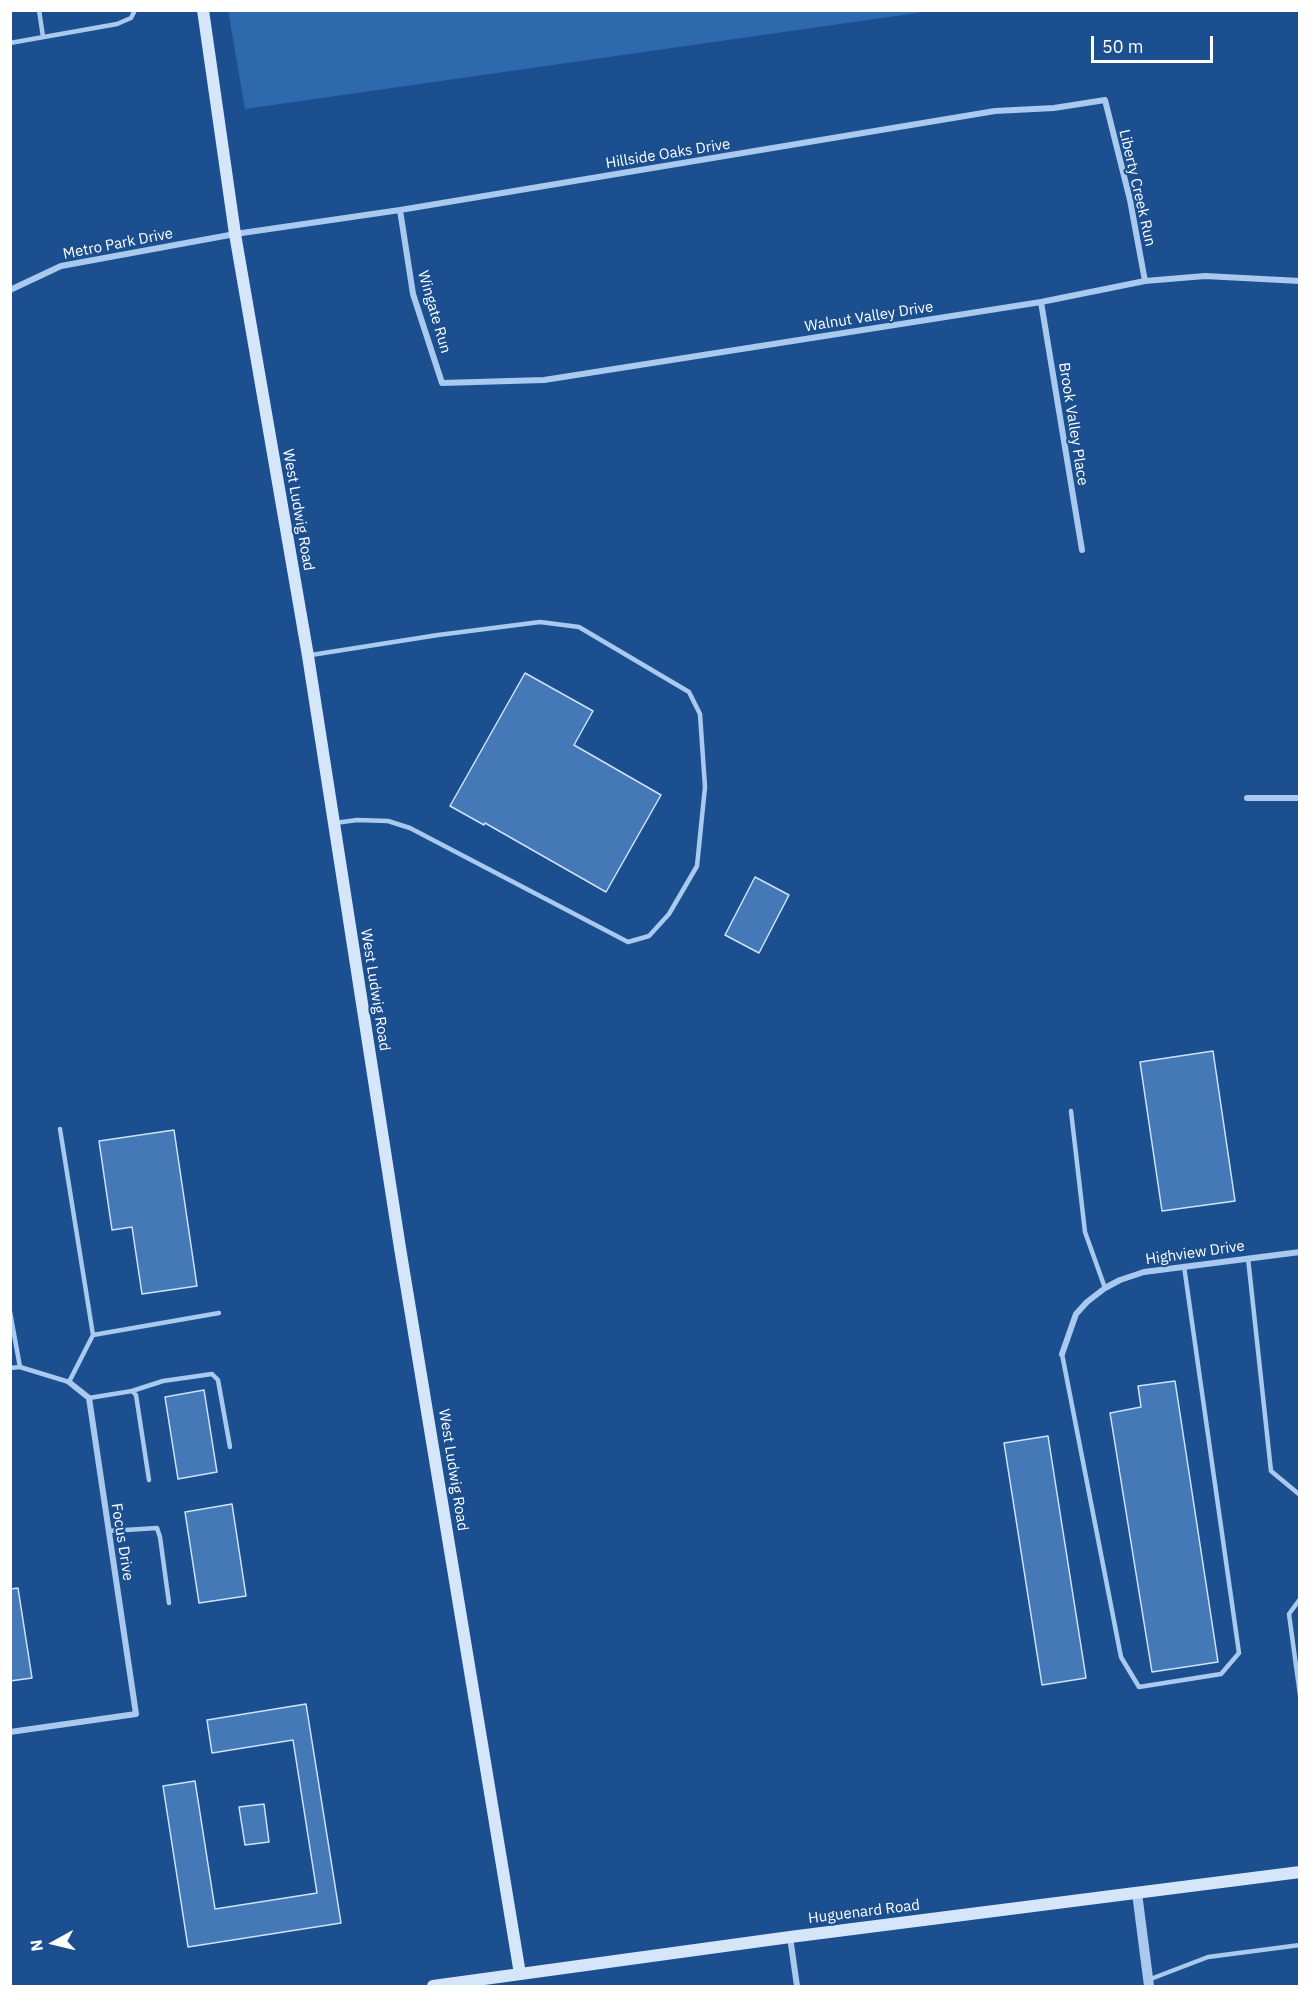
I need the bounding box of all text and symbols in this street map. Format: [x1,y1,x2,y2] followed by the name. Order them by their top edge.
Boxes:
[1094,24,1216,62] scale bar
[1102,35,1144,58] text: 50 m
[1115,128,1159,248] street label: Liberty Creek Run
[604,135,732,173] street label: Hillside Oaks Drive
[61,225,175,263] street label: Metro Park Drive
[414,269,454,355] street label: Wingate Run
[803,298,935,336] street label: Walnut Valley Drive
[1054,361,1092,487] street label: Brook Valley Place
[278,448,318,572] street label: West Ludwig Road
[356,928,394,1052] street label: West Ludwig Road
[1144,1237,1246,1269] street label: Highview Drive
[434,1408,472,1532] street label: West Ludwig Road
[107,1502,137,1582] street label: Focus Drive
[807,1896,921,1928] street label: Huguenard Road
[24,1913,84,1973] north arrow
[25,1938,47,1953] text: N

